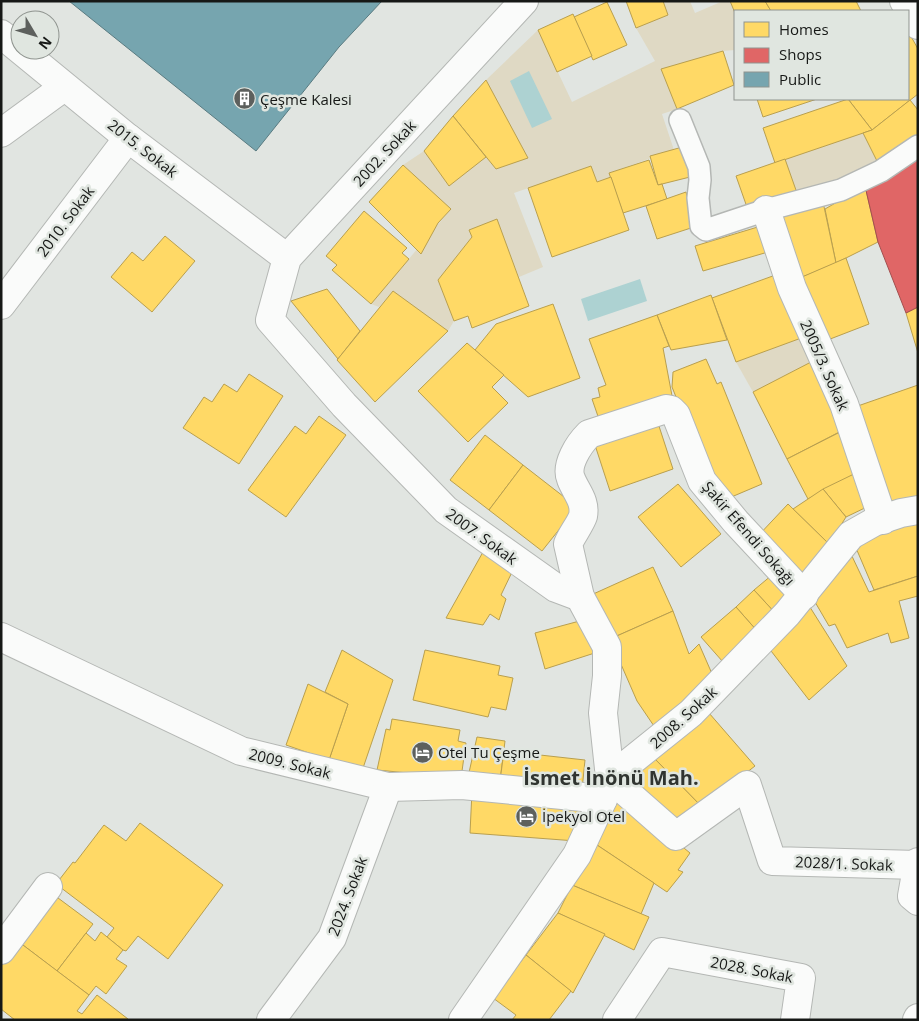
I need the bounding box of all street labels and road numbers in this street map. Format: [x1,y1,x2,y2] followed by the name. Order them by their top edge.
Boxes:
[104,114,182,182] street label: 2015. Sokak
[348,116,420,190] street label: 2002. Sokak
[32,182,98,260] street label: 2010. Sokak
[796,316,854,414] street label: 2005/3. Sokak
[698,477,800,589] street label: Şakir Efendi Sokağı
[442,503,522,569] street label: 2007. Sokak
[645,682,721,752] street label: 2008. Sokak
[247,743,333,783] street label: 2009. Sokak
[795,851,893,875] street label: 2028/1. Sokak
[323,853,371,939] street label: 2024. Sokak
[709,951,795,987] street label: 2028. Sokak

